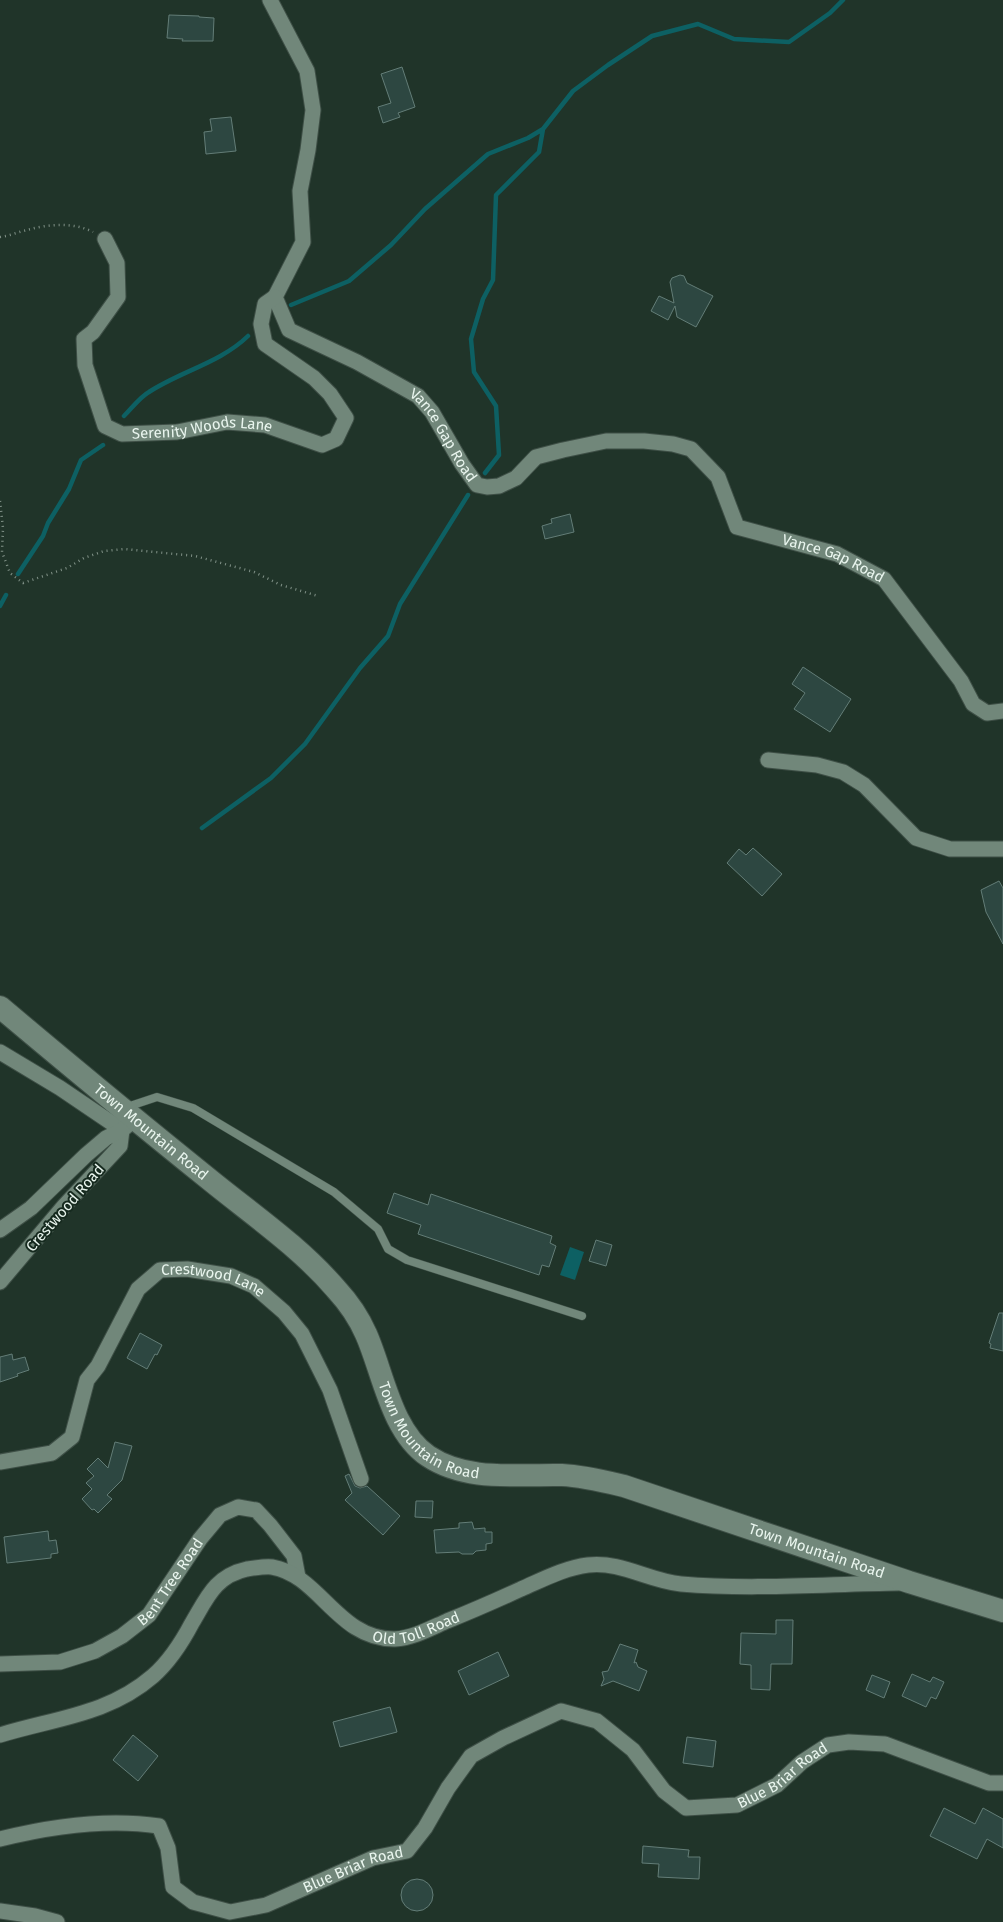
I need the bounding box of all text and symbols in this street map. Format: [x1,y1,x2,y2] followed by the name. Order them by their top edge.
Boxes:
[407,384,481,485] street label: Vance Gap Road
[131,413,275,443] street label: Serenity Woods Lane
[780,531,888,587] street label: Vance Gap Road
[90,1080,212,1184] street label: Town Mountain Road
[22,1161,108,1255] street label: Crestwood Road
[161,1260,269,1301] street label: Crestwood Lane
[375,1380,481,1483] street label: Town Mountain Road
[746,1520,887,1582] street label: Town Mountain Road
[134,1535,207,1630] street label: Bent Tree Road
[371,1608,462,1648] street label: Old Toll Road
[734,1739,831,1812] street label: Blue Briar Road
[300,1843,405,1897] street label: Blue Briar Road

